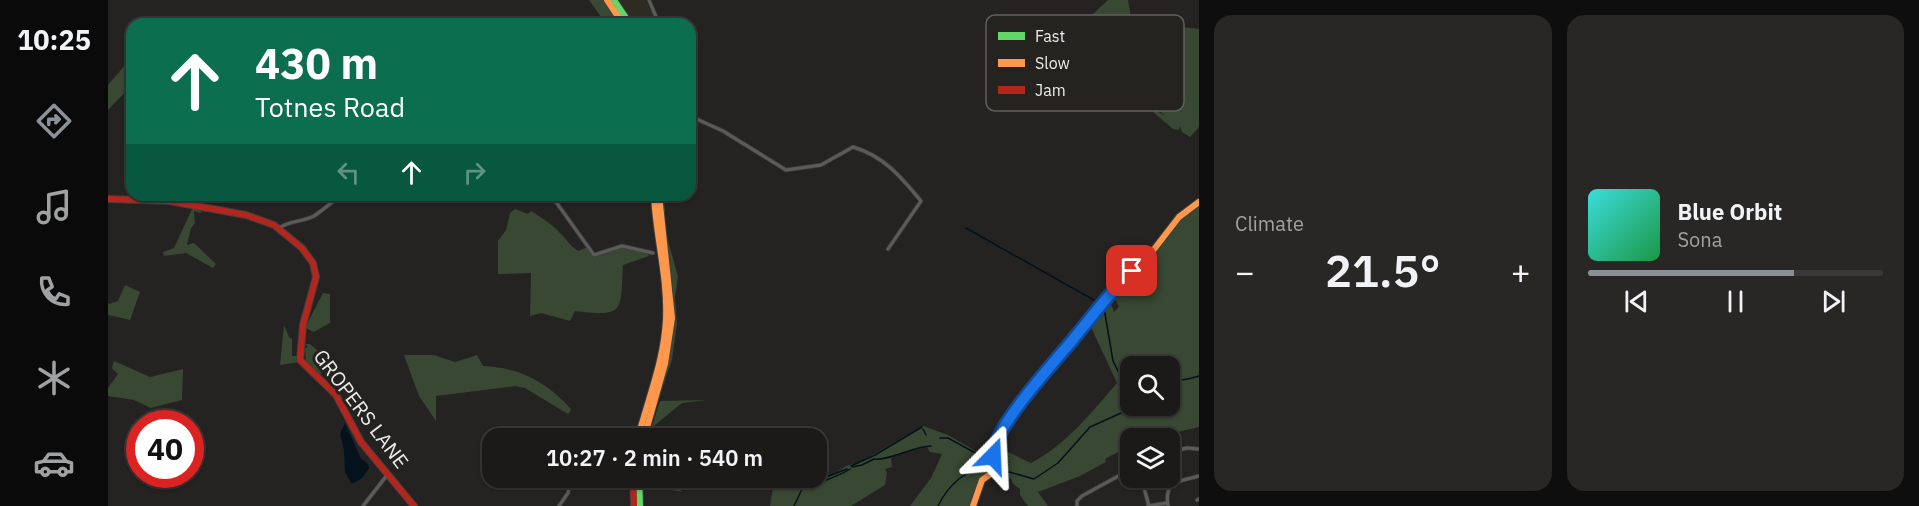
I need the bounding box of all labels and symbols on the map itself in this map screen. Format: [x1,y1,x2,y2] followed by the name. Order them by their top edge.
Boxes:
[986,15,1184,111] legend
[1035,26,1065,46] text: Fast
[1035,53,1070,73] text: Slow
[1035,80,1066,100] text: Jam
[1106,245,1157,296] pin
[308,344,415,474] street label: GROPERS LANE
[126,410,204,488] speed limit sign: 40
[961,424,1025,488] position arrow

